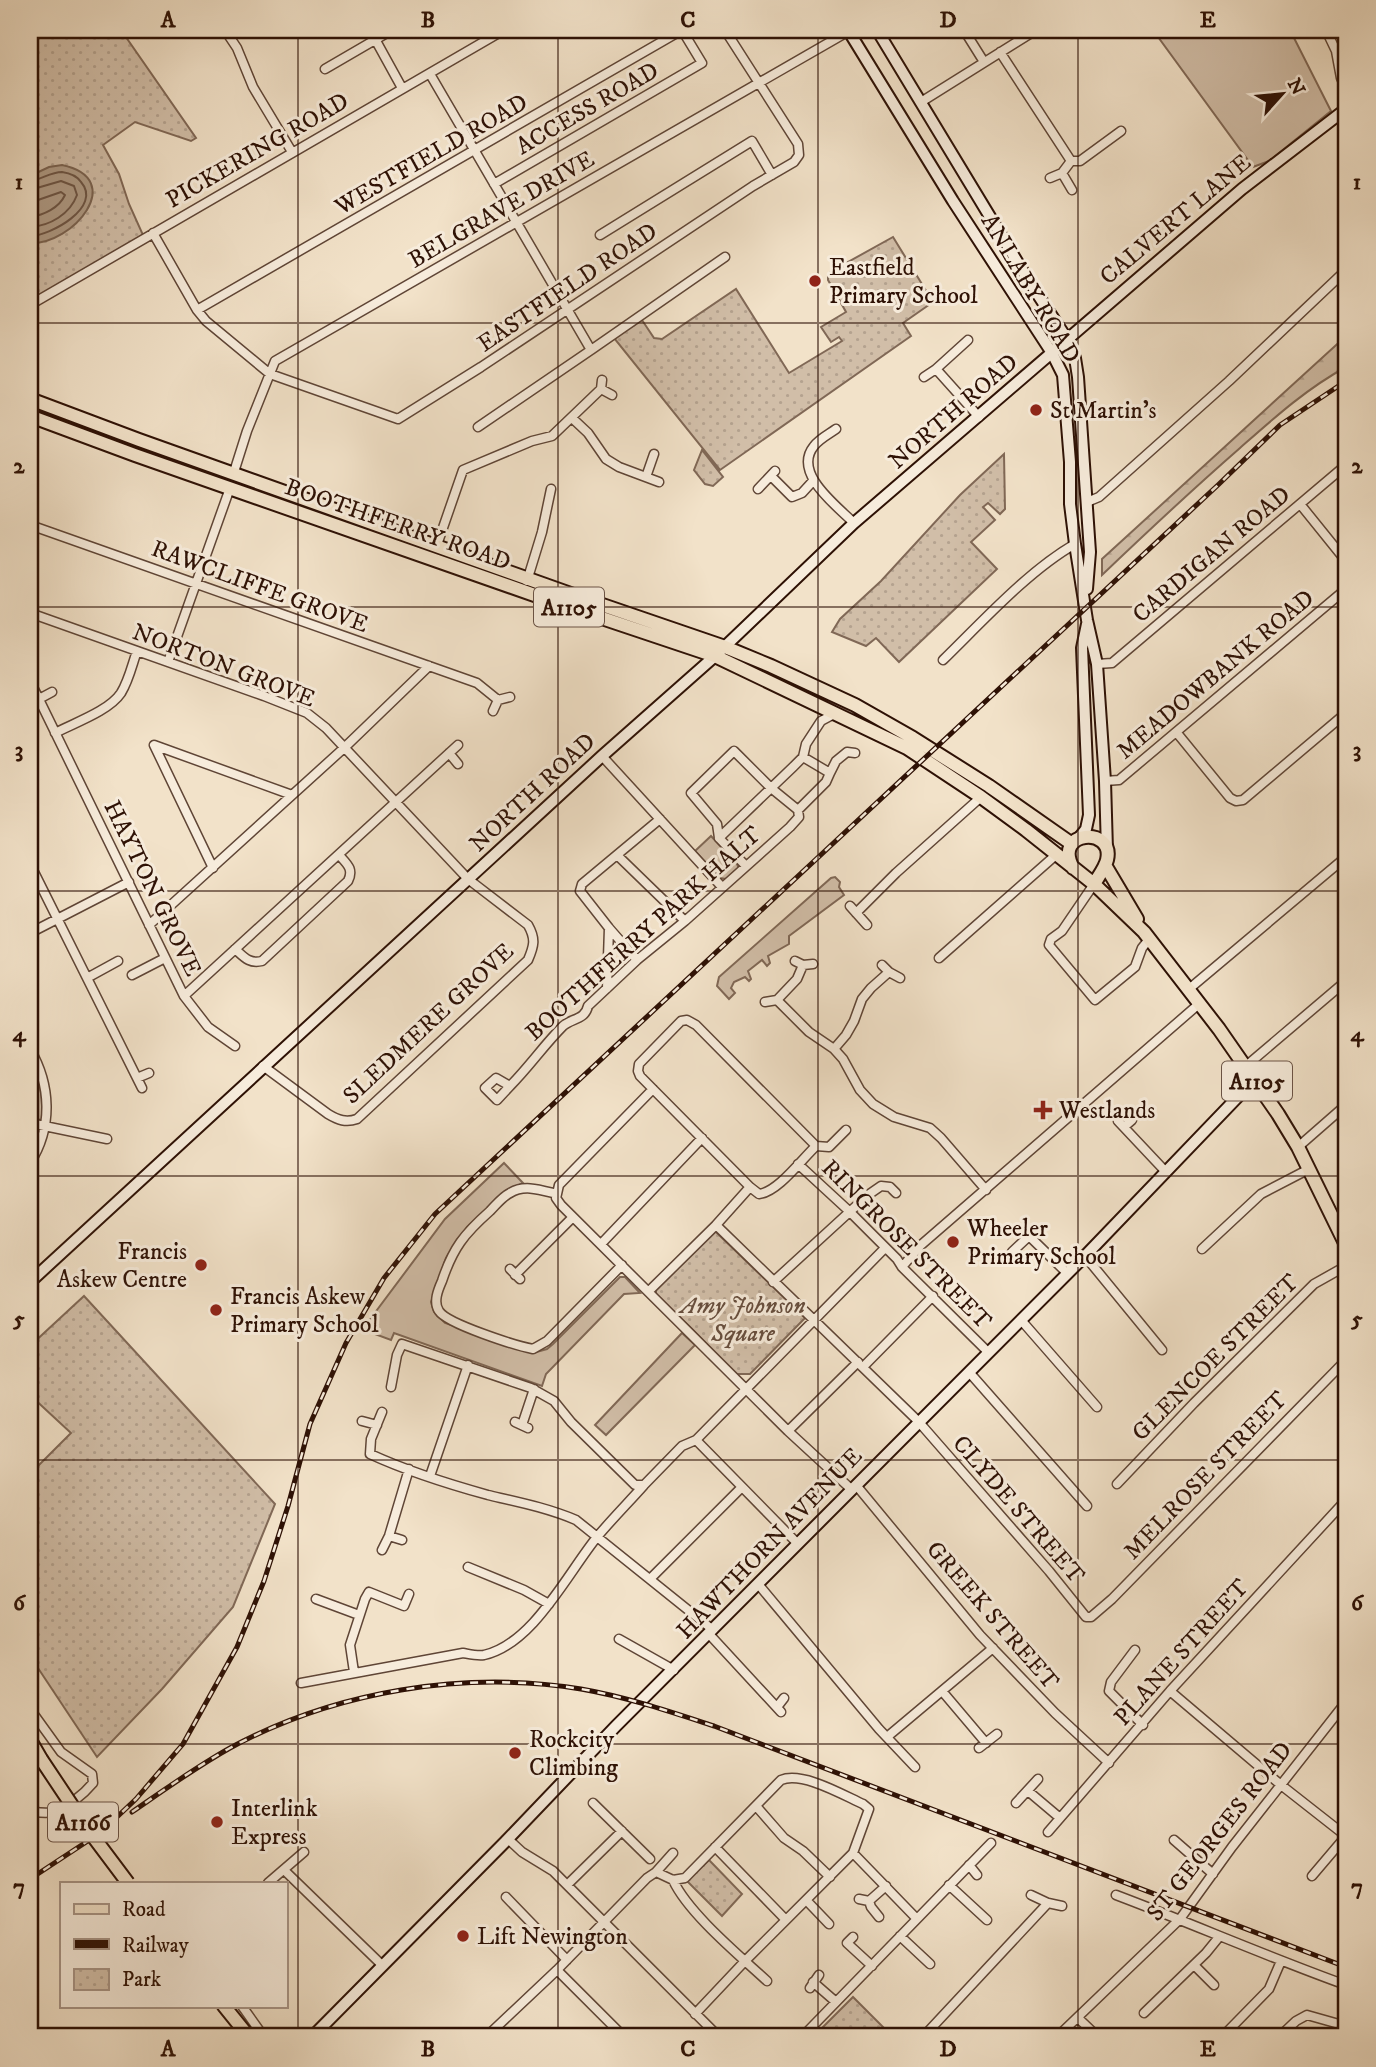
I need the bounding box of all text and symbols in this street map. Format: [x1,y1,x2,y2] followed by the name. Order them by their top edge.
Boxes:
[160,6,177,35] text: A
[421,6,435,35] text: B
[680,6,696,35] text: C
[939,6,957,35] text: D
[1200,6,1216,35] text: E
[511,56,664,162] street label: ACCESS ROAD
[1246,60,1316,130] north arrow
[1282,75,1310,99] text: N
[161,86,354,215] street label: PICKERING ROAD
[329,88,533,223] street label: WESTFIELD ROAD
[403,144,600,275] street label: BELGRAVE DRIVE
[1094,148,1257,292] street label: CALVERT LANE
[15,168,23,197] text: 1
[1353,168,1361,197] text: 1
[974,208,1087,369] street label: ANLABY ROAD
[472,216,663,359] street label: EASTFIELD ROAD
[829,253,978,311] place label: Eastfield Primary School
[807,273,823,289] marker: Eastfield Primary School
[883,347,1024,476] street label: NORTH ROAD
[1050,396,1157,426] place label: St Martin's
[1028,402,1044,418] marker: St Martin's
[13,452,25,481] text: 2
[1351,452,1363,481] text: 2
[281,472,515,578] street label: BOOTHFERRY ROAD
[1127,480,1297,630] street label: CARDIGAN ROAD
[147,534,372,640] street label: RAWCLIFFE GROVE
[1111,583,1321,766] street label: MEADOWBANK ROAD
[534,587,604,626] road number: A1105
[128,617,319,715] street label: NORTON GROVE
[463,727,602,859] street label: NORTH ROAD
[15,736,23,765] text: 3
[1353,736,1361,765] text: 3
[97,796,208,981] street label: HAYTON GROVE
[520,820,768,1048] street label: BOOTHFERRY PARK HALT
[337,937,520,1111] street label: SLEDMERE GROVE
[12,1020,27,1049] text: 4
[1350,1020,1365,1049] text: 4
[1222,1062,1292,1100] road number: A1105
[1058,1096,1155,1126] place label: Westlands
[1033,1100,1053,1120] marker: Westlands
[815,1153,998,1336] street label: RINGROSE STREET
[966,1214,1116,1272] place label: Wheeler Primary School
[945,1234,961,1250] marker: Wheeler Primary School
[57,1237,187,1295] place label: Francis Askew Centre
[193,1257,209,1273] marker: Francis Askew Centre
[1126,1268,1306,1448] street label: GLENCOE STREET
[230,1282,379,1340] place label: Francis Askew Primary School
[678,1291,805,1349] park label: Amy Johnson Square
[208,1302,224,1318] marker: Francis Askew Primary School
[12,1305,25,1334] text: 5
[1350,1305,1363,1334] text: 5
[1118,1385,1294,1566] street label: MELROSE STREET
[946,1429,1091,1590] street label: CLYDE STREET
[670,1442,869,1646] street label: HAWTHORN AVENUE
[919,1535,1065,1696] street label: GREEK STREET
[1108,1573,1256,1732] street label: PLANE STREET
[13,1589,27,1618] text: 6
[1351,1589,1365,1618] text: 6
[529,1725,618,1783] place label: Rockcity Climbing
[1140,1736,1299,1927] street label: ST GEORGES ROAD
[507,1745,523,1761] marker: Rockcity Climbing
[231,1794,318,1852] place label: Interlink Express
[48,1802,118,1842] road number: A1166
[209,1814,225,1830] marker: Interlink Express
[13,1873,25,1902] text: 7
[1351,1873,1363,1902] text: 7
[60,1882,287,2008] legend
[122,1897,166,1923] text: Road
[477,1922,628,1952] place label: Lift Newington
[455,1928,471,1944] marker: Lift Newington
[122,1933,190,1959] text: Railway
[122,1967,162,1993] text: Park
[160,2035,177,2064] text: A
[421,2035,435,2064] text: B
[680,2035,696,2064] text: C
[939,2035,957,2064] text: D
[1200,2035,1216,2064] text: E

